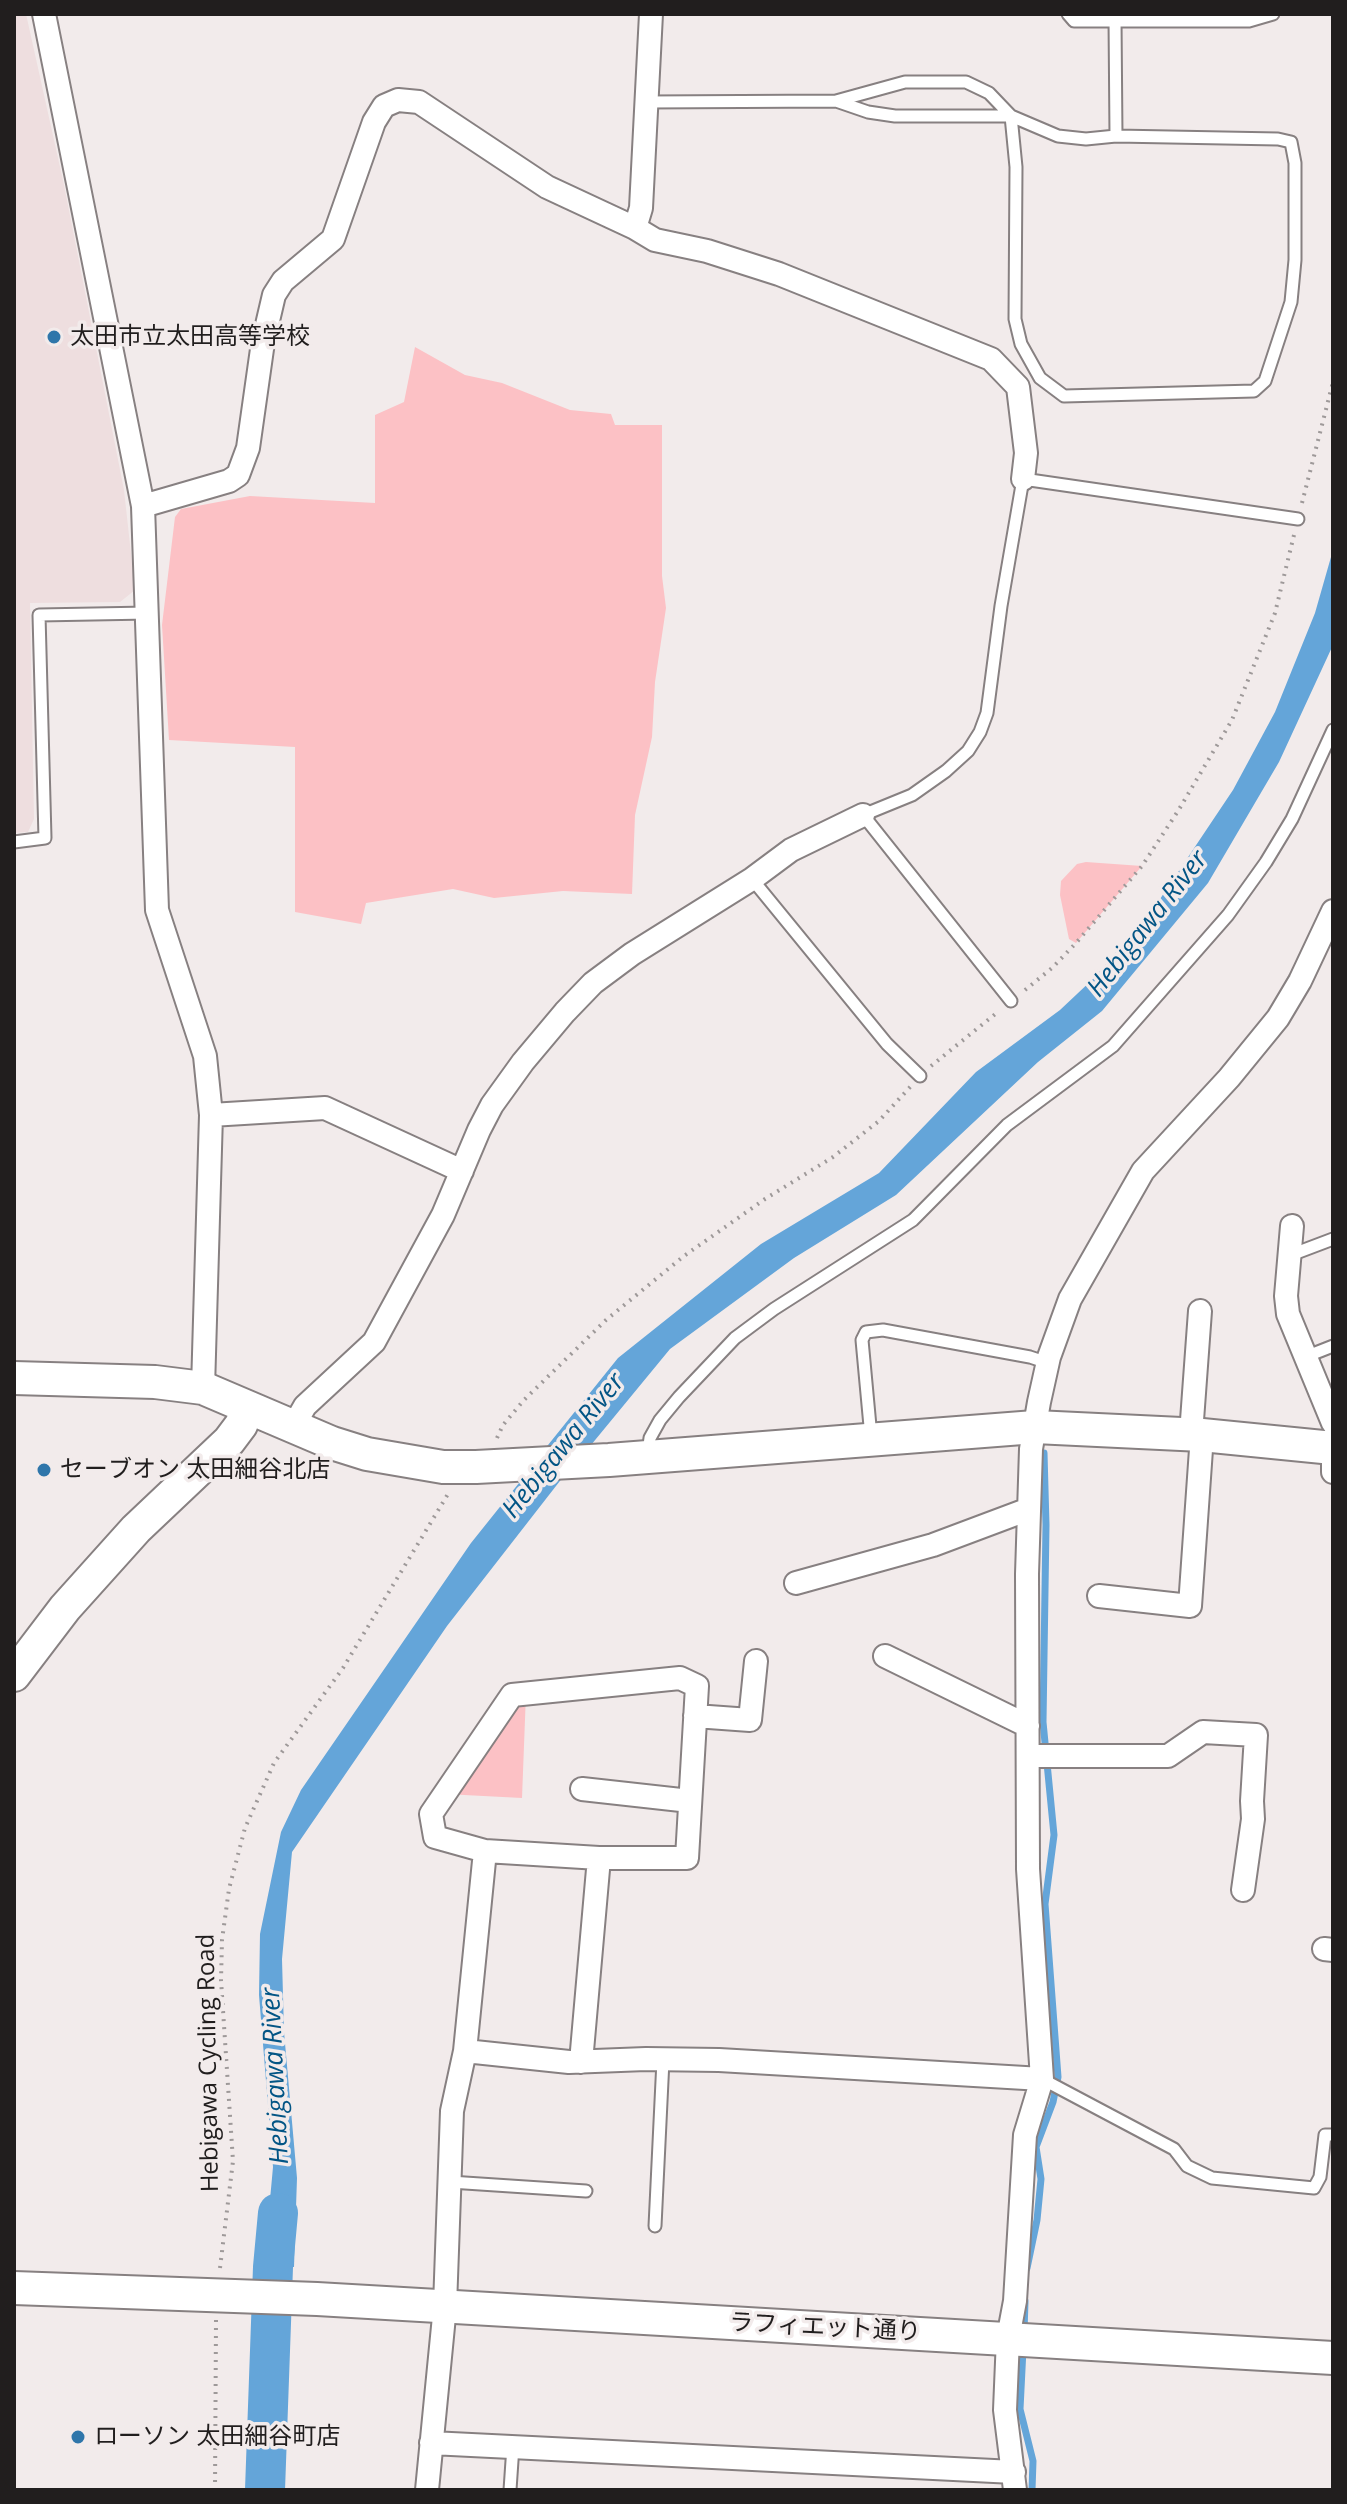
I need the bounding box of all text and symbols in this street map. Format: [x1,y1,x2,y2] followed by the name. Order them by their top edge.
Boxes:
[70,323,310,351] place label: 太田市立太田高等学校
[45,328,63,346] marker: 太田市立太田高等学校
[1081,845,1215,1003] water label: Hebigawa River
[496,1367,632,1525] water label: Hebigawa River
[60,1456,330,1484] place label: セーブオン 太田細谷北店
[35,1461,53,1479] marker: セーブオン 太田細谷北店
[192,1934,226,2192] street label: Hebigawa Cycling Road
[256,1987,296,2165] water label: Hebigawa River
[728,2309,922,2347] street label: ラフィエット通り
[94,2423,340,2451] place label: ローソン 太田細谷町店
[69,2428,87,2446] marker: ローソン 太田細谷町店

